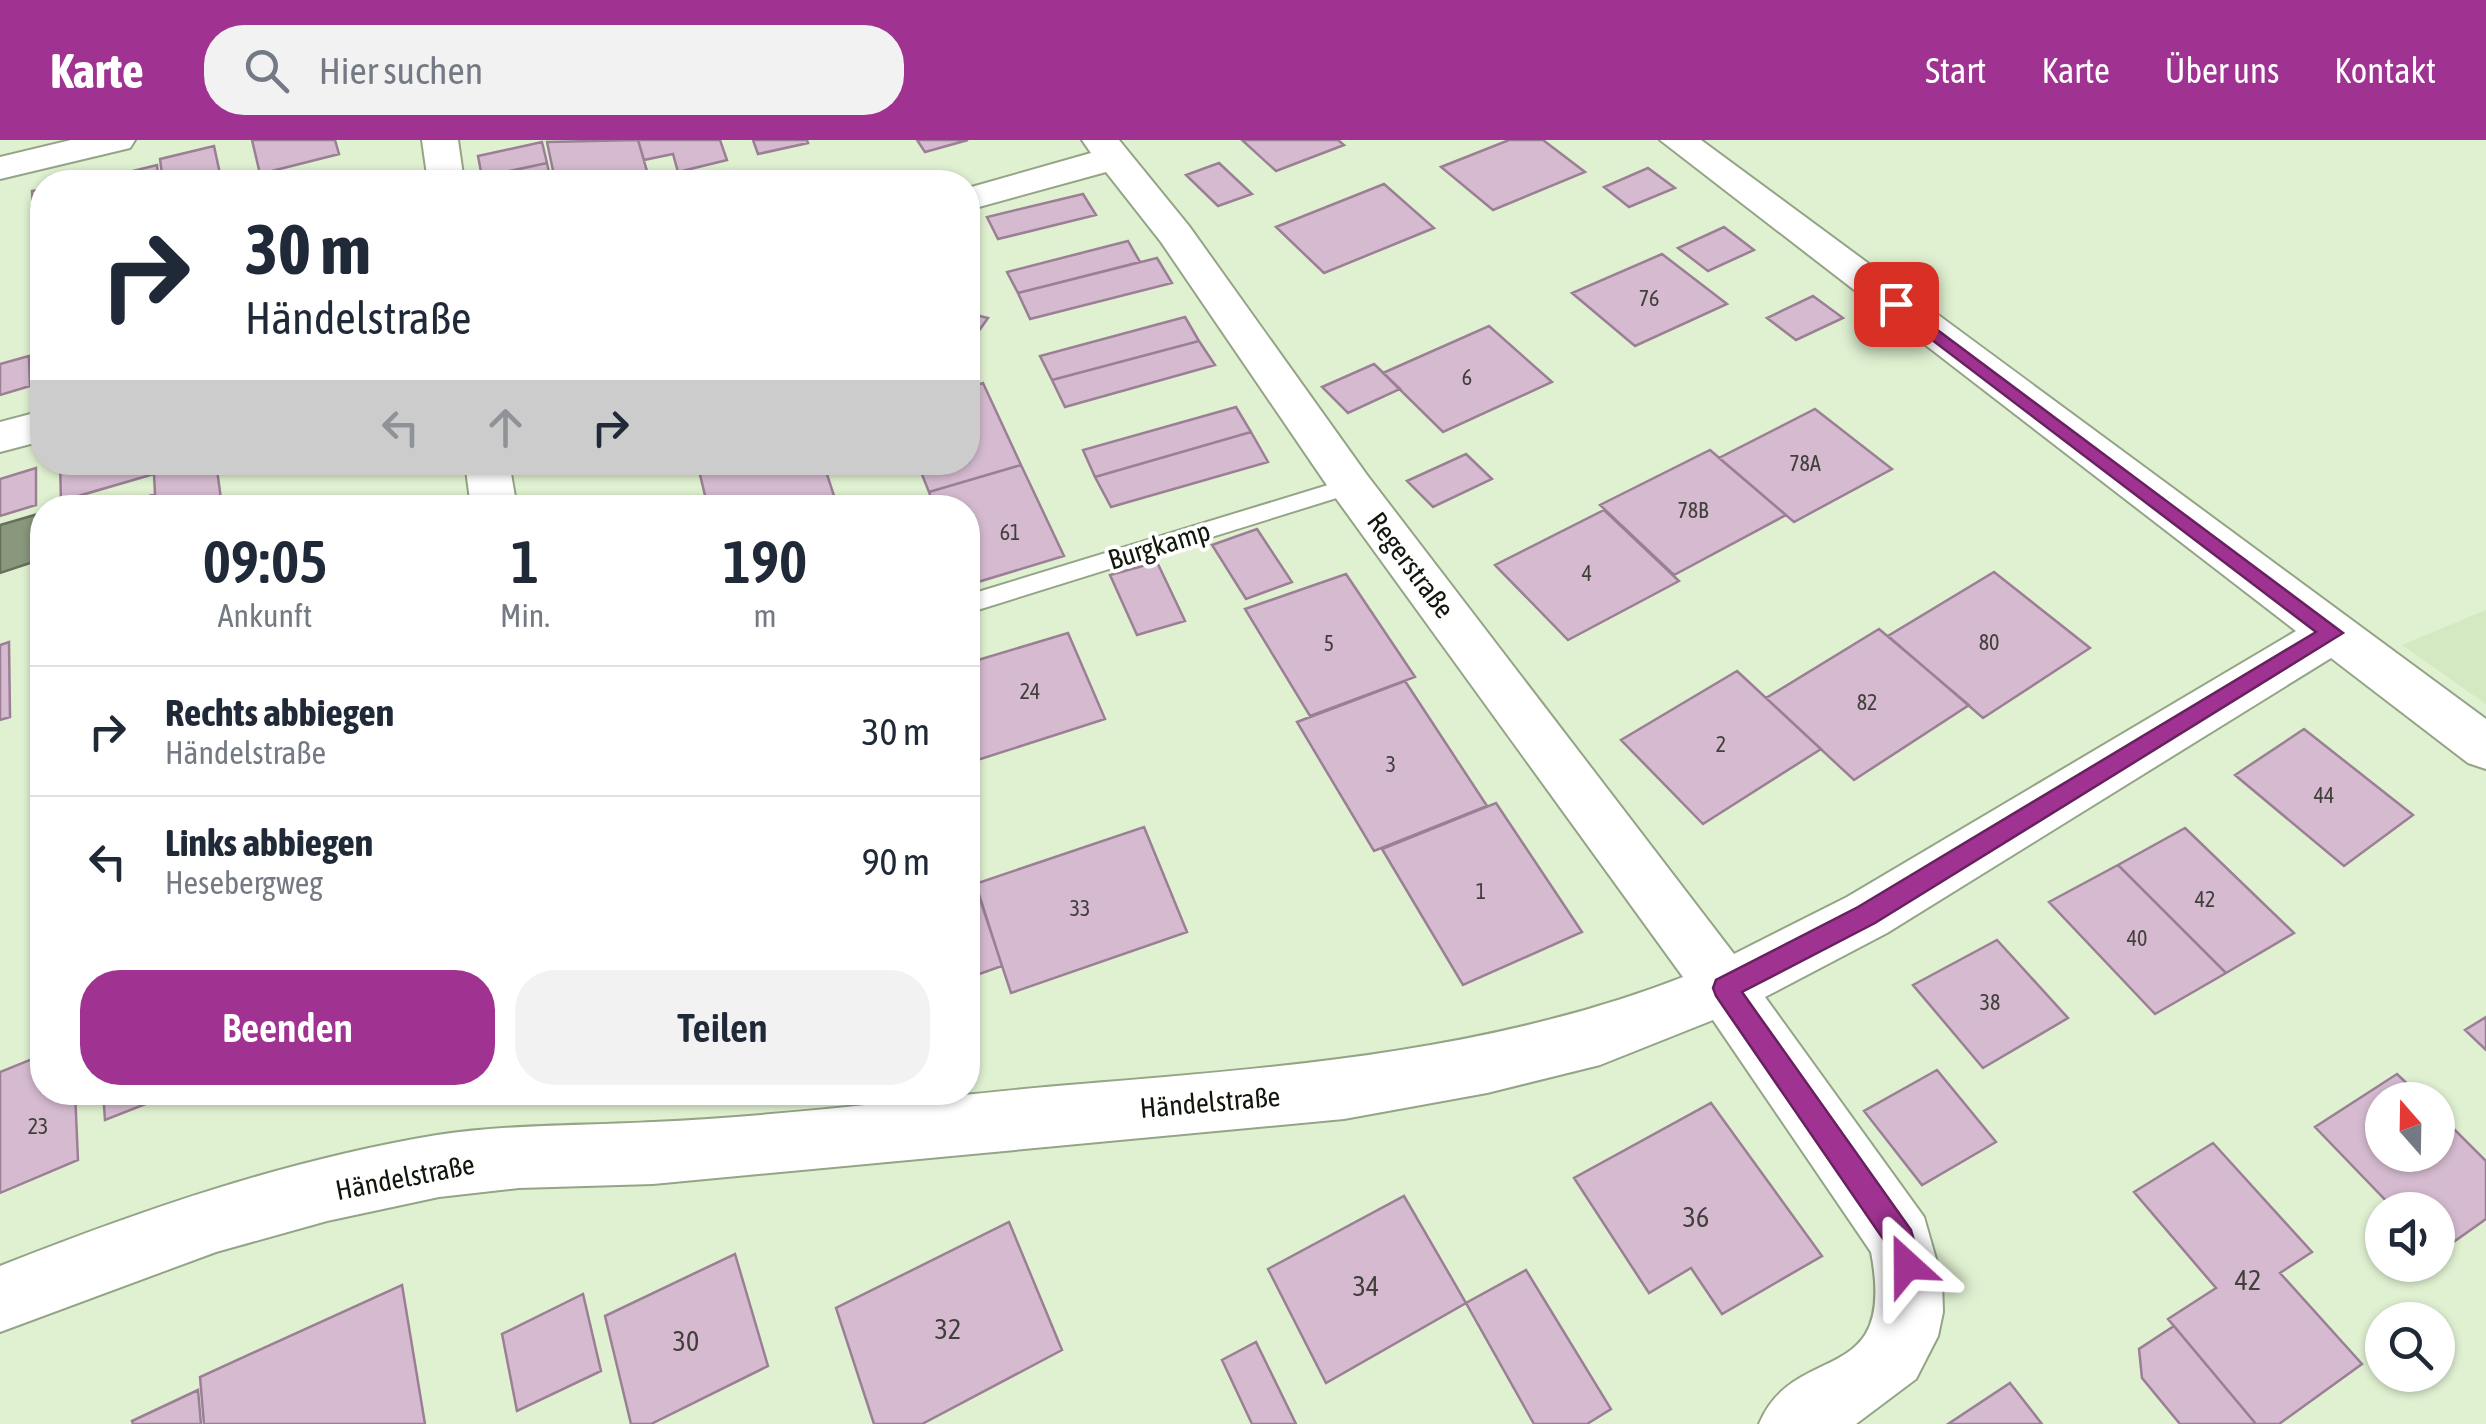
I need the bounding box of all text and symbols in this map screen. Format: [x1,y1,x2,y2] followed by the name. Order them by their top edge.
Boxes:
[204,25,904,115] search box
[50,43,144,98] text: Karte
[239,43,294,98] icon: search
[319,49,483,92] text: Hier suchen
[1925,50,1986,90] text: Start
[2041,50,2110,90] text: Karte
[2165,50,2279,90] text: Über uns
[2334,50,2436,90] text: Kontakt
[245,209,371,289] text: 30 m
[80,210,210,340] icon: right
[1854,262,1939,347] pin
[1869,277,1924,332] icon: arrive
[1639,285,1659,311] house number: 76
[245,292,471,344] text: Händelstraße
[1462,364,1472,390] house number: 6
[373,400,428,455] icon: left
[478,400,533,455] icon: ahead
[583,400,638,455] icon: right
[1789,450,1821,476] house number: 78A
[1677,497,1709,523] house number: 78B
[1361,506,1461,624] street label: Regerstraße
[1104,514,1214,576] street label: Burgkamp
[1000,519,1020,545] house number: 61
[203,527,327,596] text: 09:05
[511,527,539,596] text: 1
[723,527,807,596] text: 190
[1582,560,1592,586] house number: 4
[218,597,312,634] text: Ankunft
[500,597,550,634] text: Min.
[753,597,777,634] text: m
[1979,629,1999,655] house number: 80
[1324,630,1334,656] house number: 5
[1020,678,1040,704] house number: 24
[1857,689,1877,715] house number: 82
[165,691,394,734] text: Rechts abbiegen
[80,704,135,759] icon: right
[862,710,930,753] text: 30 m
[1716,731,1726,757] house number: 2
[165,734,326,771] text: Händelstraße
[1386,751,1396,777] house number: 3
[2314,782,2334,808] house number: 44
[165,821,373,864] text: Links abbiegen
[80,834,135,889] icon: left
[862,840,930,883] text: 90 m
[165,864,323,901] text: Hesebergweg
[1476,878,1486,904] house number: 1
[2195,886,2215,912] house number: 42
[1070,895,1090,921] house number: 33
[2127,925,2147,951] house number: 40
[80,970,495,1085] button: Beenden
[515,970,930,1085] button: Teilen
[1980,989,2000,1015] house number: 38
[1138,1080,1282,1124] street label: Händelstraße
[2365,1082,2455,1172] north arrow
[2365,1082,2455,1392] map controls
[28,1113,48,1139] house number: 23
[333,1148,477,1206] street label: Händelstraße
[2365,1192,2455,1282] button: sound
[1683,1201,1709,1233] house number: 36
[1855,1213,1959,1317] position arrow
[2235,1264,2261,1296] house number: 42
[1353,1270,1379,1302] house number: 34
[2365,1302,2455,1392] button: search
[935,1313,961,1345] house number: 32
[673,1325,699,1357] house number: 30

